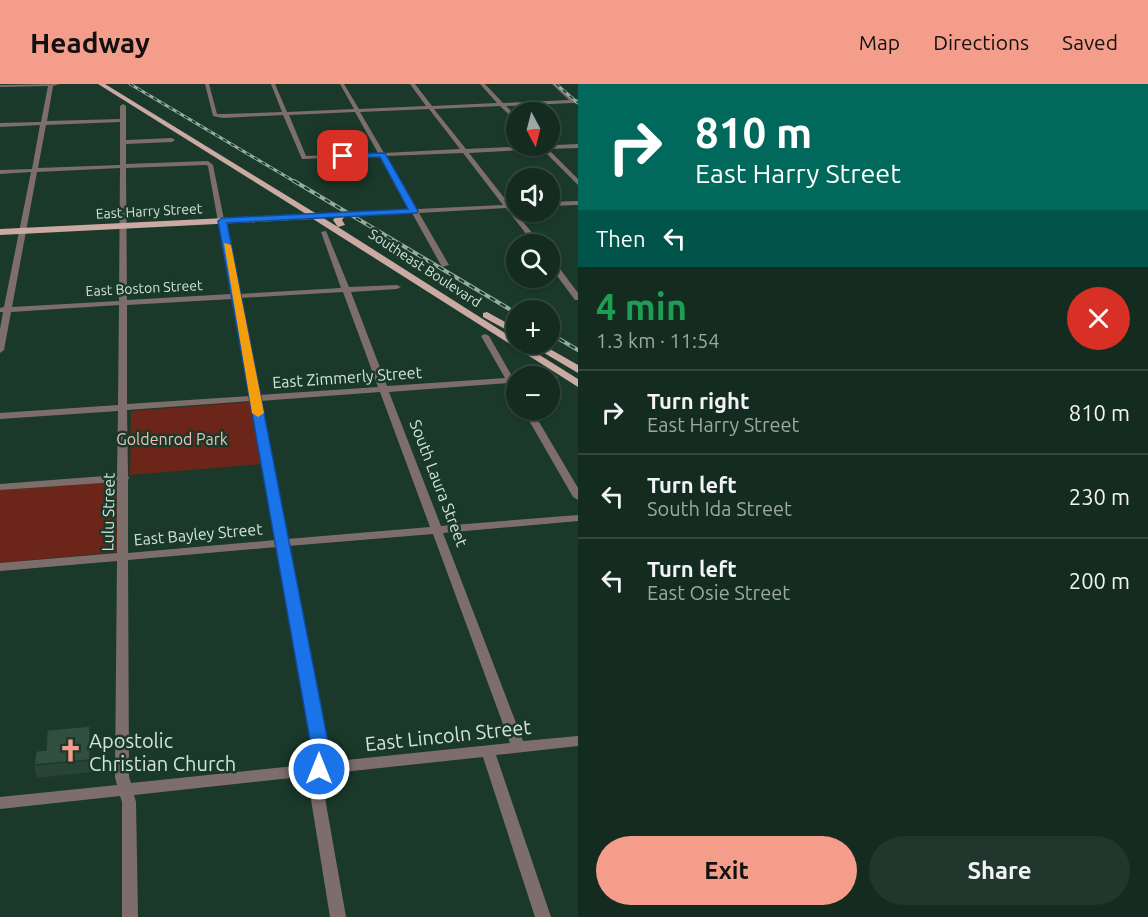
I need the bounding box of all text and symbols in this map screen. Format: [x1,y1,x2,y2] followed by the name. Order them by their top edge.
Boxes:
[30,27,150,58] text: Headway
[859,30,900,54] text: Map
[933,30,1029,54] text: Directions
[1062,30,1118,54] text: Saved
[506,102,560,156] north arrow
[506,102,560,420] map controls
[596,108,674,186] icon: right
[695,109,812,156] text: 810 m
[317,130,368,181] pin
[326,139,359,172] icon: arrive
[695,158,901,188] text: East Harry Street
[506,168,560,222] button: sound
[95,200,203,222] street label: East Harry Street
[658,222,691,255] icon: left
[366,226,484,310] street label: Southeast Boulevard
[596,226,646,251] text: Then
[506,234,560,288] button: search
[85,277,203,299] street label: East Boston Street
[596,286,687,327] text: 4 min
[1067,287,1130,350] button: close
[506,300,560,354] button: +
[596,329,720,352] text: 1.3 km · 11:54
[272,363,423,391] street label: East Zimmerly Street
[506,366,560,420] button: −
[647,388,749,413] text: Turn right
[596,396,629,429] icon: right
[1069,400,1130,425] text: 810 m
[647,413,799,436] text: East Harry Street
[407,417,472,549] street label: South Laura Street
[116,430,228,448] park label: Goldenrod Park
[98,472,118,552] street label: Lulu Street
[647,472,737,497] text: Turn left
[596,480,629,513] icon: left
[1069,484,1130,509] text: 230 m
[647,497,792,520] text: South Ida Street
[133,519,264,549] street label: East Bayley Street
[647,556,737,581] text: Turn left
[596,564,629,597] icon: left
[1069,568,1130,593] text: 200 m
[647,581,790,604] text: East Osie Street
[364,715,532,755] street label: East Lincoln Street
[89,729,236,775] place label: Apostolic Christian Church
[287,737,351,801] position arrow
[58,738,84,764] church icon: Apostolic Christian Church
[596,836,857,905] button: Exit
[869,836,1130,905] button: Share

